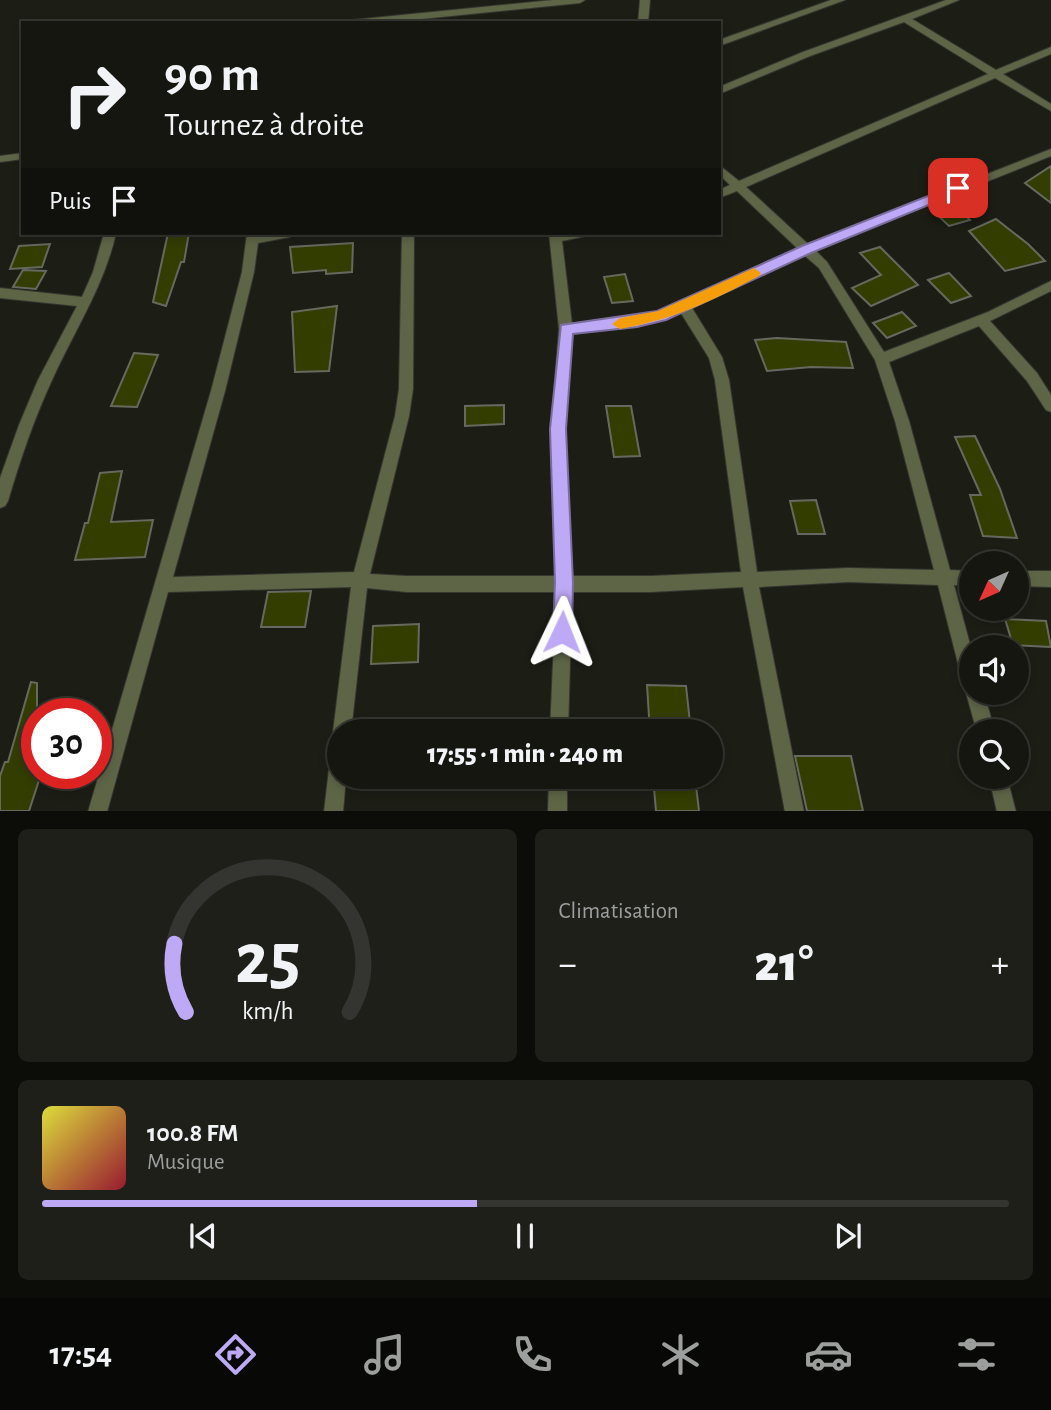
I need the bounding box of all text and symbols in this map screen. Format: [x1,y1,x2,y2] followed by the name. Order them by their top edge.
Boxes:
[49,49,140,140] icon: right
[164,51,260,100] text: 90 m
[164,109,364,141] text: Tournez à droite
[928,158,988,218] pin
[939,169,977,207] icon: arrive
[105,182,143,220] icon: arrive
[49,188,91,214] text: Puis
[959,551,1029,621] north arrow
[959,551,1029,789] map controls
[525,595,599,669] position arrow
[959,635,1029,705] button: sound
[21,698,112,789] speed limit sign: 30
[959,719,1029,789] button: search
[427,741,623,767] text: 17:55 · 1 min · 240 m
[559,900,679,923] text: Climatisation
[234,924,300,997] text: 25
[754,938,813,990] text: 21°
[559,946,577,984] text: −
[991,946,1009,984] text: +
[241,998,293,1023] text: km/h
[147,1120,238,1146] text: 100.8 FM
[147,1151,225,1174] text: Musique
[184,1217,222,1255] icon: previous
[506,1217,544,1255] icon: pause
[829,1217,867,1255] icon: next
[211,1330,260,1379] icon: directions
[360,1330,409,1379] icon: music
[508,1330,557,1379] icon: phone
[656,1330,705,1379] icon: climate
[804,1330,853,1379] icon: car
[952,1330,1001,1379] icon: filters
[50,1338,112,1370] text: 17:54

